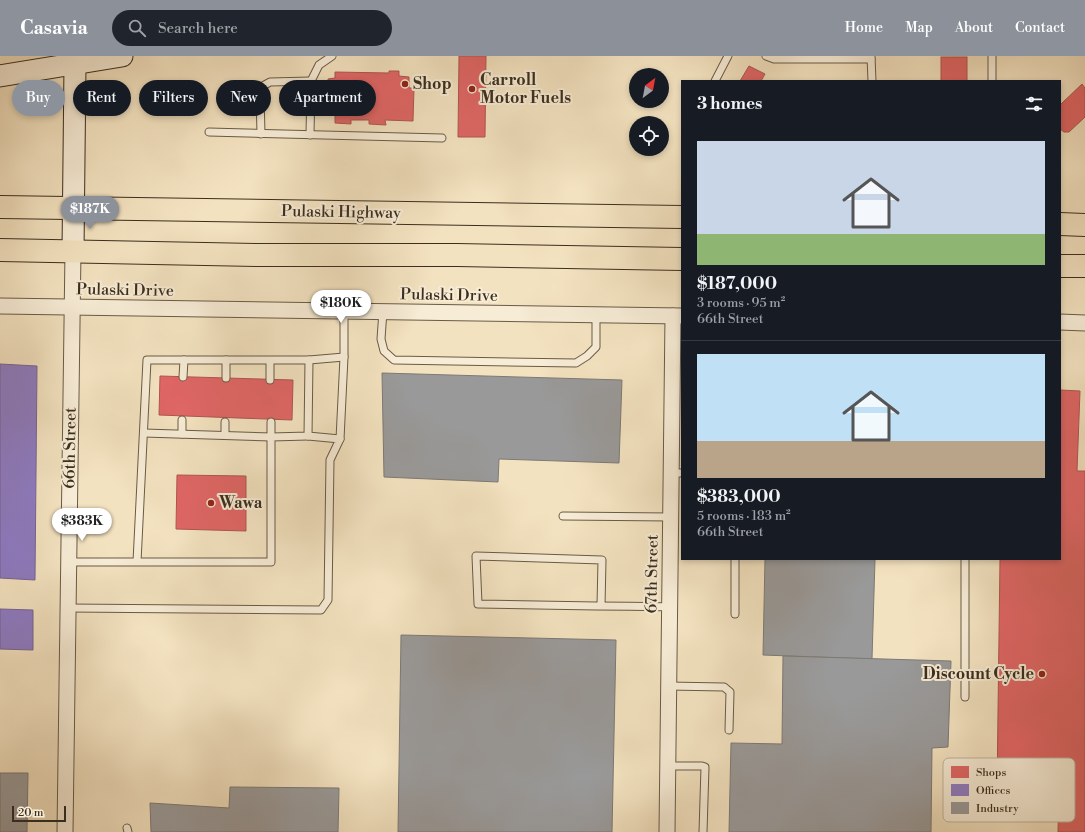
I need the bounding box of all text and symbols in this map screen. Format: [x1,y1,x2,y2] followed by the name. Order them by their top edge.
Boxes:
[112,10,392,46] search box
[20,16,88,40] text: Casavia
[126,17,148,39] icon: search
[158,19,238,38] text: Search here
[845,19,883,37] text: Home
[905,19,933,37] text: Map
[955,19,993,37] text: About
[1015,19,1065,37] text: Contact
[629,68,669,108] north arrow
[629,68,669,156] map controls
[480,70,571,108] place label: Carroll Motor Fuels
[413,74,452,94] place label: Shop
[400,79,410,89] marker: Shop
[12,80,65,116] chip: Buy
[73,80,131,116] chip: Rent
[139,80,208,116] chip: Filters
[216,80,271,116] chip: New
[279,80,376,116] chip: Apartment
[467,84,477,94] marker: Carroll Motor Fuels
[697,93,762,115] text: 3 homes
[1023,93,1045,115] icon: filters
[629,116,669,156] button: locate
[835,167,907,239] icon: home
[62,196,118,230] pin: $187K
[70,201,110,217] text: $187K
[281,201,401,223] street label: Pulaski Highway
[697,273,777,295] text: $187,000
[76,279,174,301] street label: Pulaski Drive
[400,284,498,306] street label: Pulaski Drive
[313,290,369,324] pin: $180K
[320,295,362,311] text: $180K
[697,295,785,311] text: 3 rooms · 95 m²
[697,311,763,327] text: 66th Street
[835,380,907,452] icon: home
[59,407,81,489] street label: 66th Street
[697,486,781,508] text: $383,000
[218,493,263,513] place label: Wawa
[206,498,216,508] marker: Wawa
[54,508,110,542] pin: $383K
[697,508,791,524] text: 5 rooms · 183 m²
[61,513,103,529] text: $383K
[697,524,763,540] text: 66th Street
[641,534,663,614] street label: 67th Street
[923,664,1034,684] place label: Discount Cycle
[1037,669,1047,679] marker: Discount Cycle
[943,758,1075,822] legend
[976,766,1006,780] text: Shops
[976,784,1011,798] text: Offices
[976,802,1019,816] text: Industry
[12,804,66,823] scale bar
[18,806,43,820] text: 20 m

